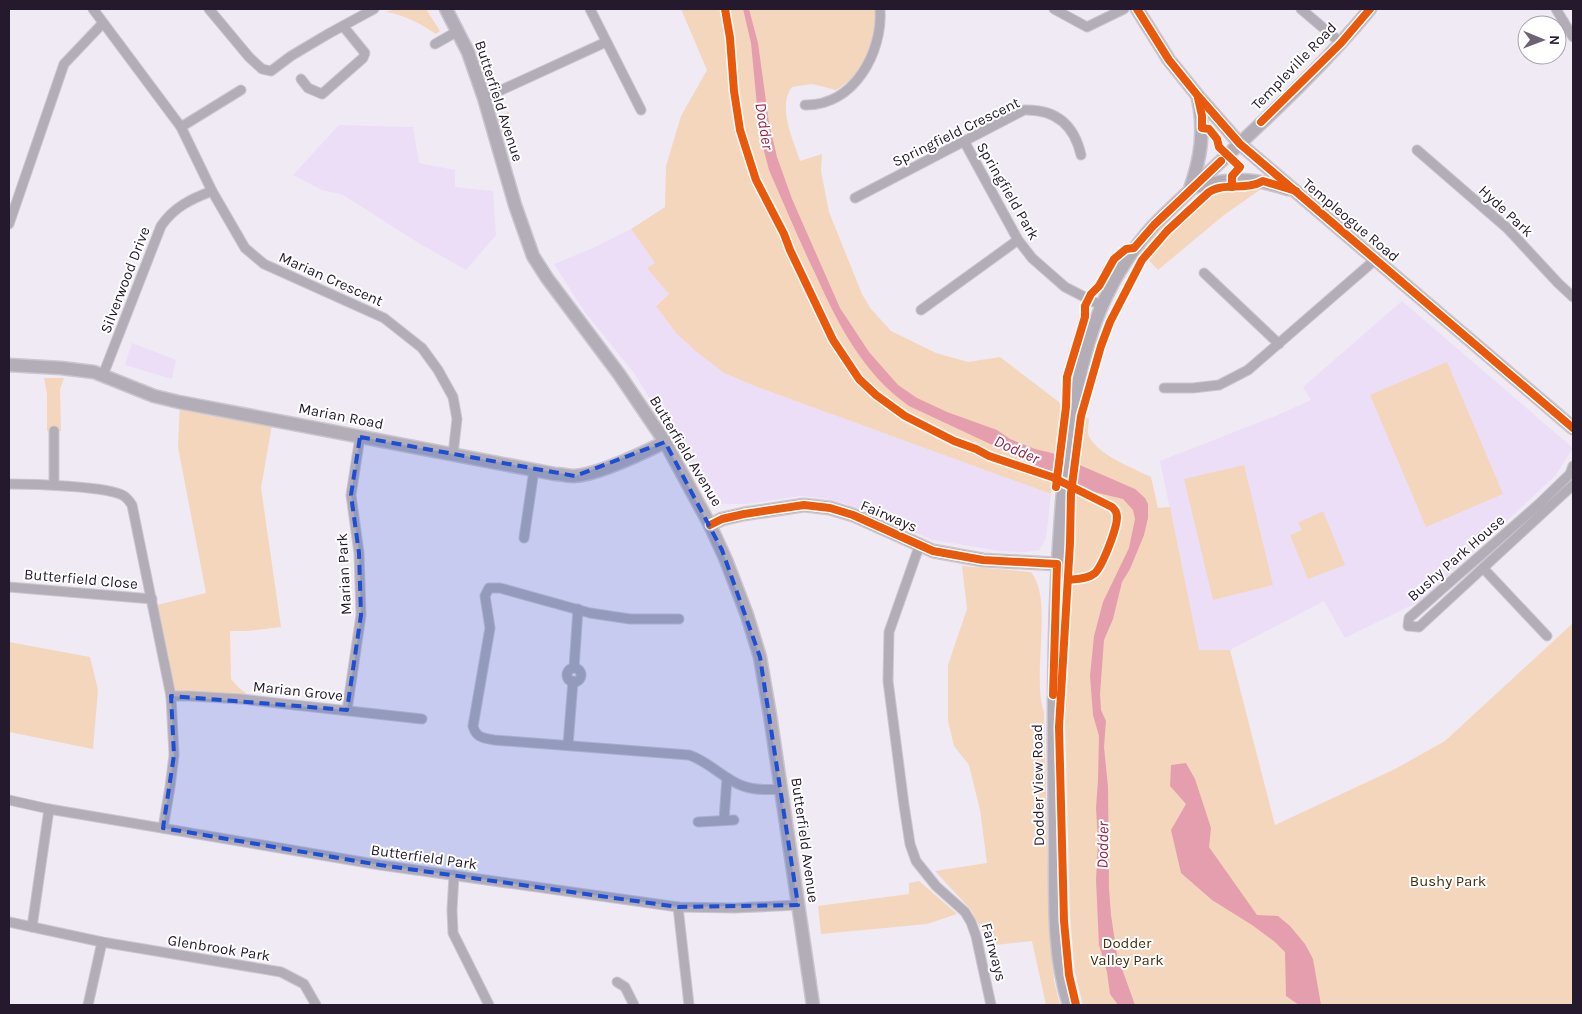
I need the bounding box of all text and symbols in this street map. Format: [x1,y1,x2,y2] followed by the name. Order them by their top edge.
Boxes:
[1517,15,1567,65] north arrow
[1248,18,1340,114] street label: Templeville Road
[1546,35,1563,45] text: N
[471,38,527,164] street label: Butterfield Avenue
[889,93,1023,171] street label: Springfield Crescent
[751,101,778,151] water label: Dodder
[973,139,1043,243] street label: Springfield Park
[1299,174,1403,266] street label: Templeogue Road
[1475,181,1537,241] street label: Hyde Park
[96,224,154,336] street label: Silverwood Drive
[276,248,386,310] street label: Marian Crescent
[646,392,726,510] street label: Butterfield Avenue
[297,399,385,433] street label: Marian Road
[991,431,1043,468] water label: Dodder
[858,496,920,536] street label: Fairways
[1404,511,1508,605] street label: Bushy Park House
[333,532,355,616] street label: Marian Park
[23,565,139,593] street label: Butterfield Close
[252,677,344,705] street label: Marian Grove
[1028,724,1048,846] street label: Dodder View Road
[787,776,823,904] street label: Butterfield Avenue
[1093,821,1112,869] water label: Dodder
[370,841,478,873] street label: Butterfield Park
[1410,872,1486,890] park label: Bushy Park
[978,921,1010,983] street label: Fairways
[166,931,272,965] street label: Glenbrook Park
[1090,934,1164,969] park label: Dodder Valley Park

